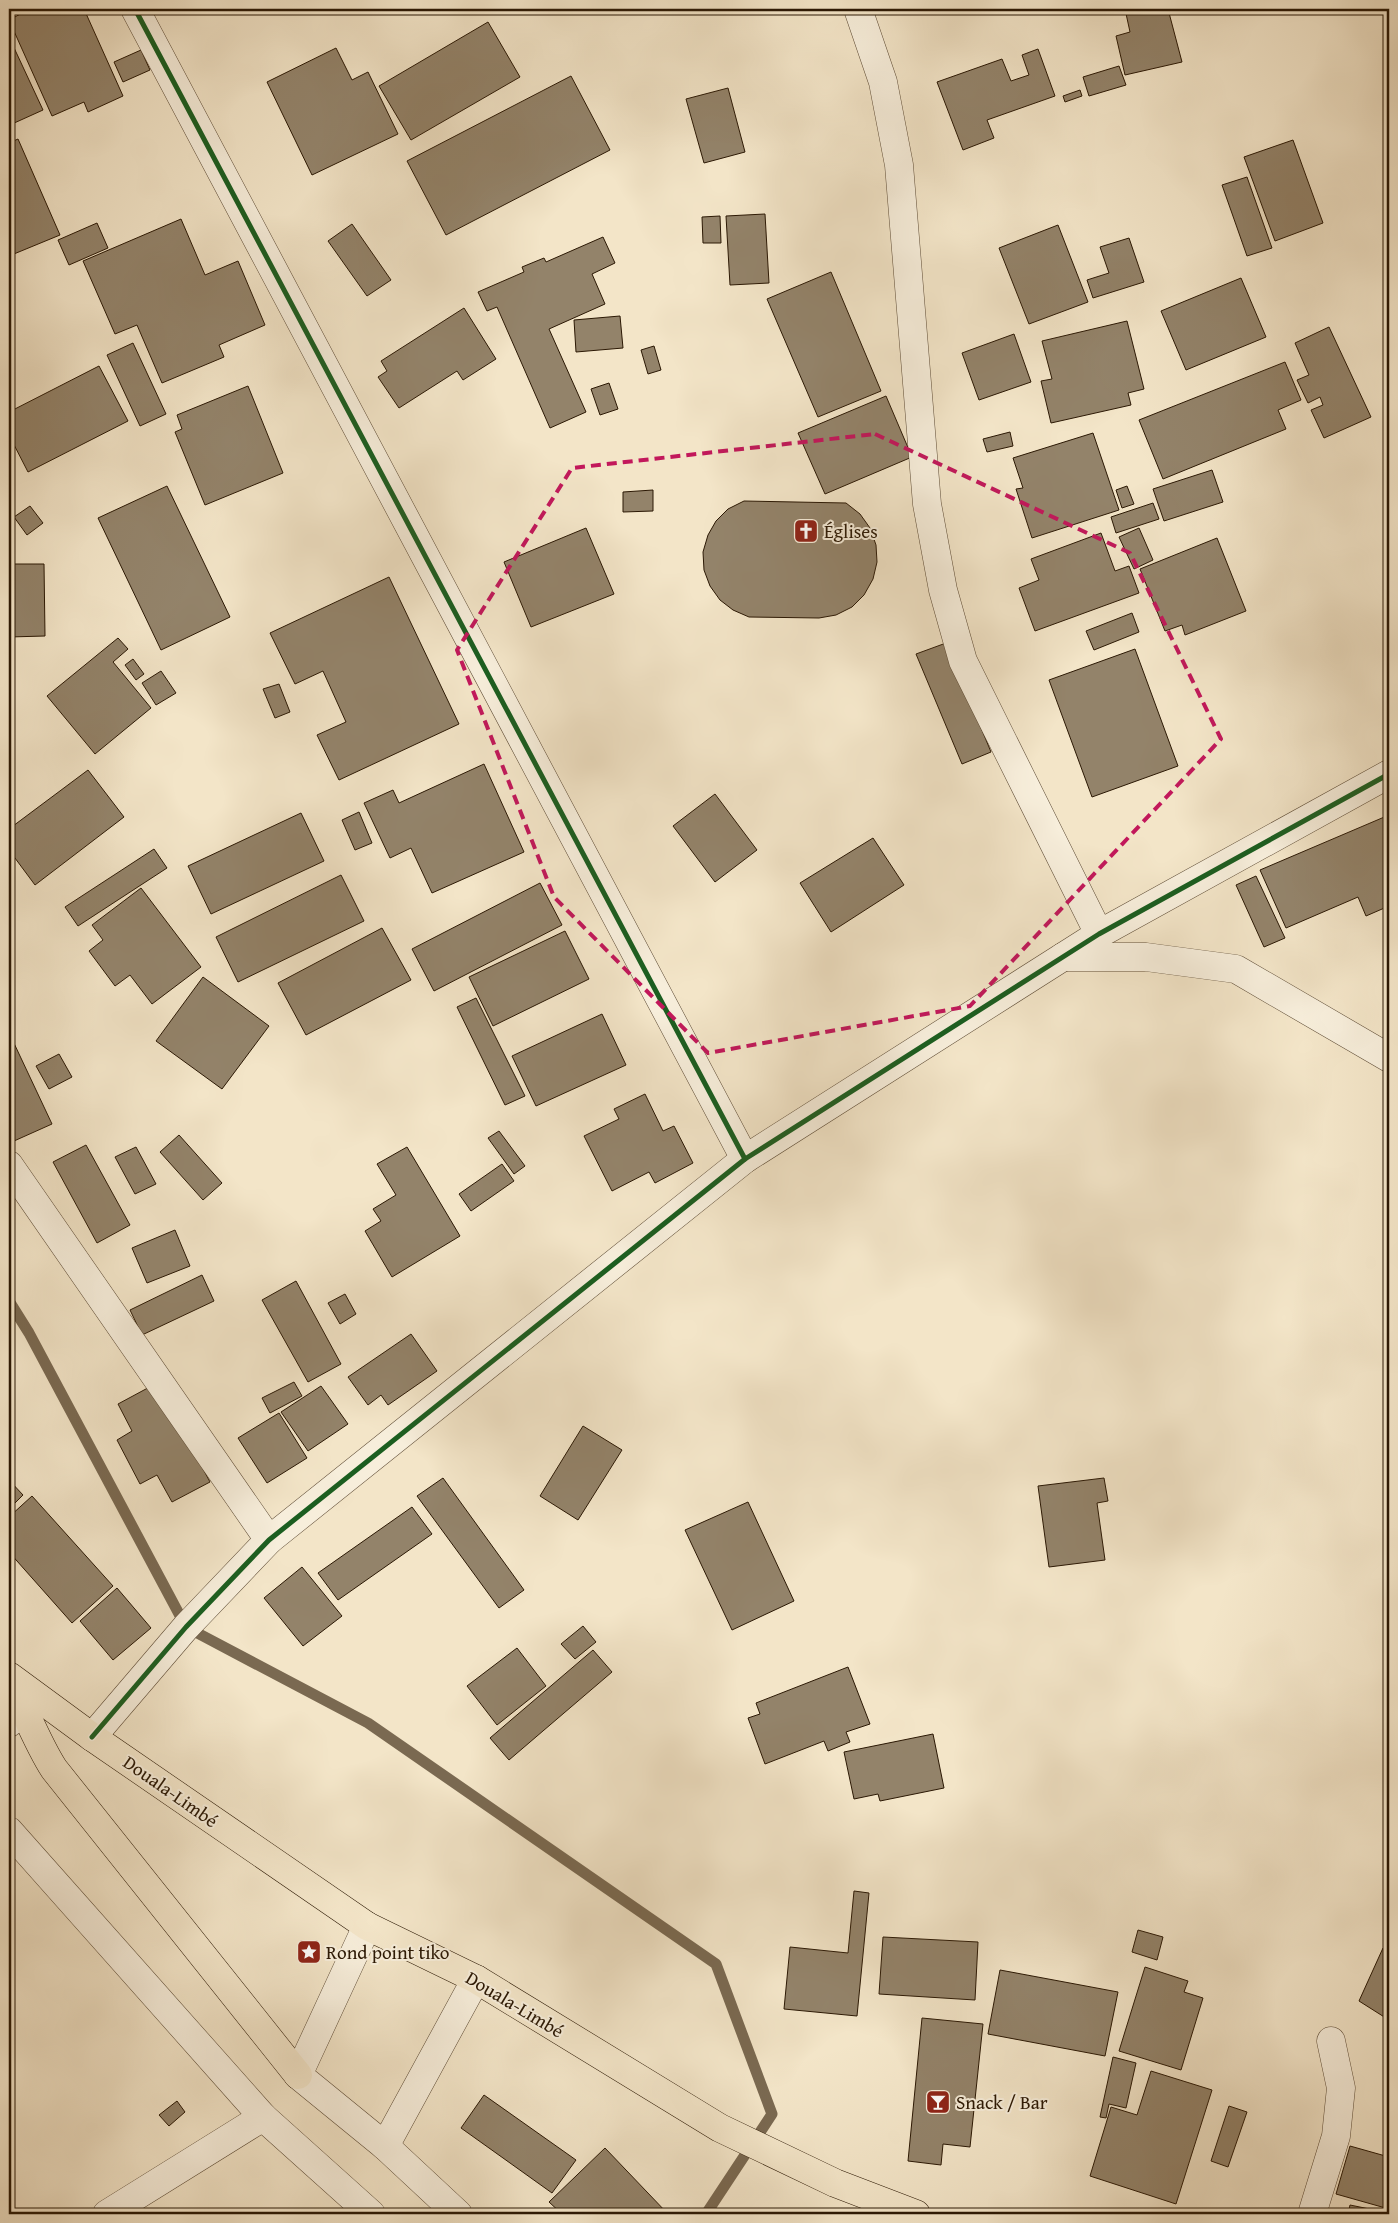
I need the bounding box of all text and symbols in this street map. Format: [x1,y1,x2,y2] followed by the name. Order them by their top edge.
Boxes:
[824,517,878,545] place label: Églises
[793,518,819,544] church icon: Églises
[118,1748,224,1834] street label: Douala-Limbé
[326,1938,449,1966] place label: Rond point tiko
[296,1939,322,1965] place icon: Rond point tiko
[461,1964,570,2044] street label: Douala-Limbé
[956,2088,1048,2116] place label: Snack / Bar
[925,2089,951,2115] bar icon: Snack / Bar

